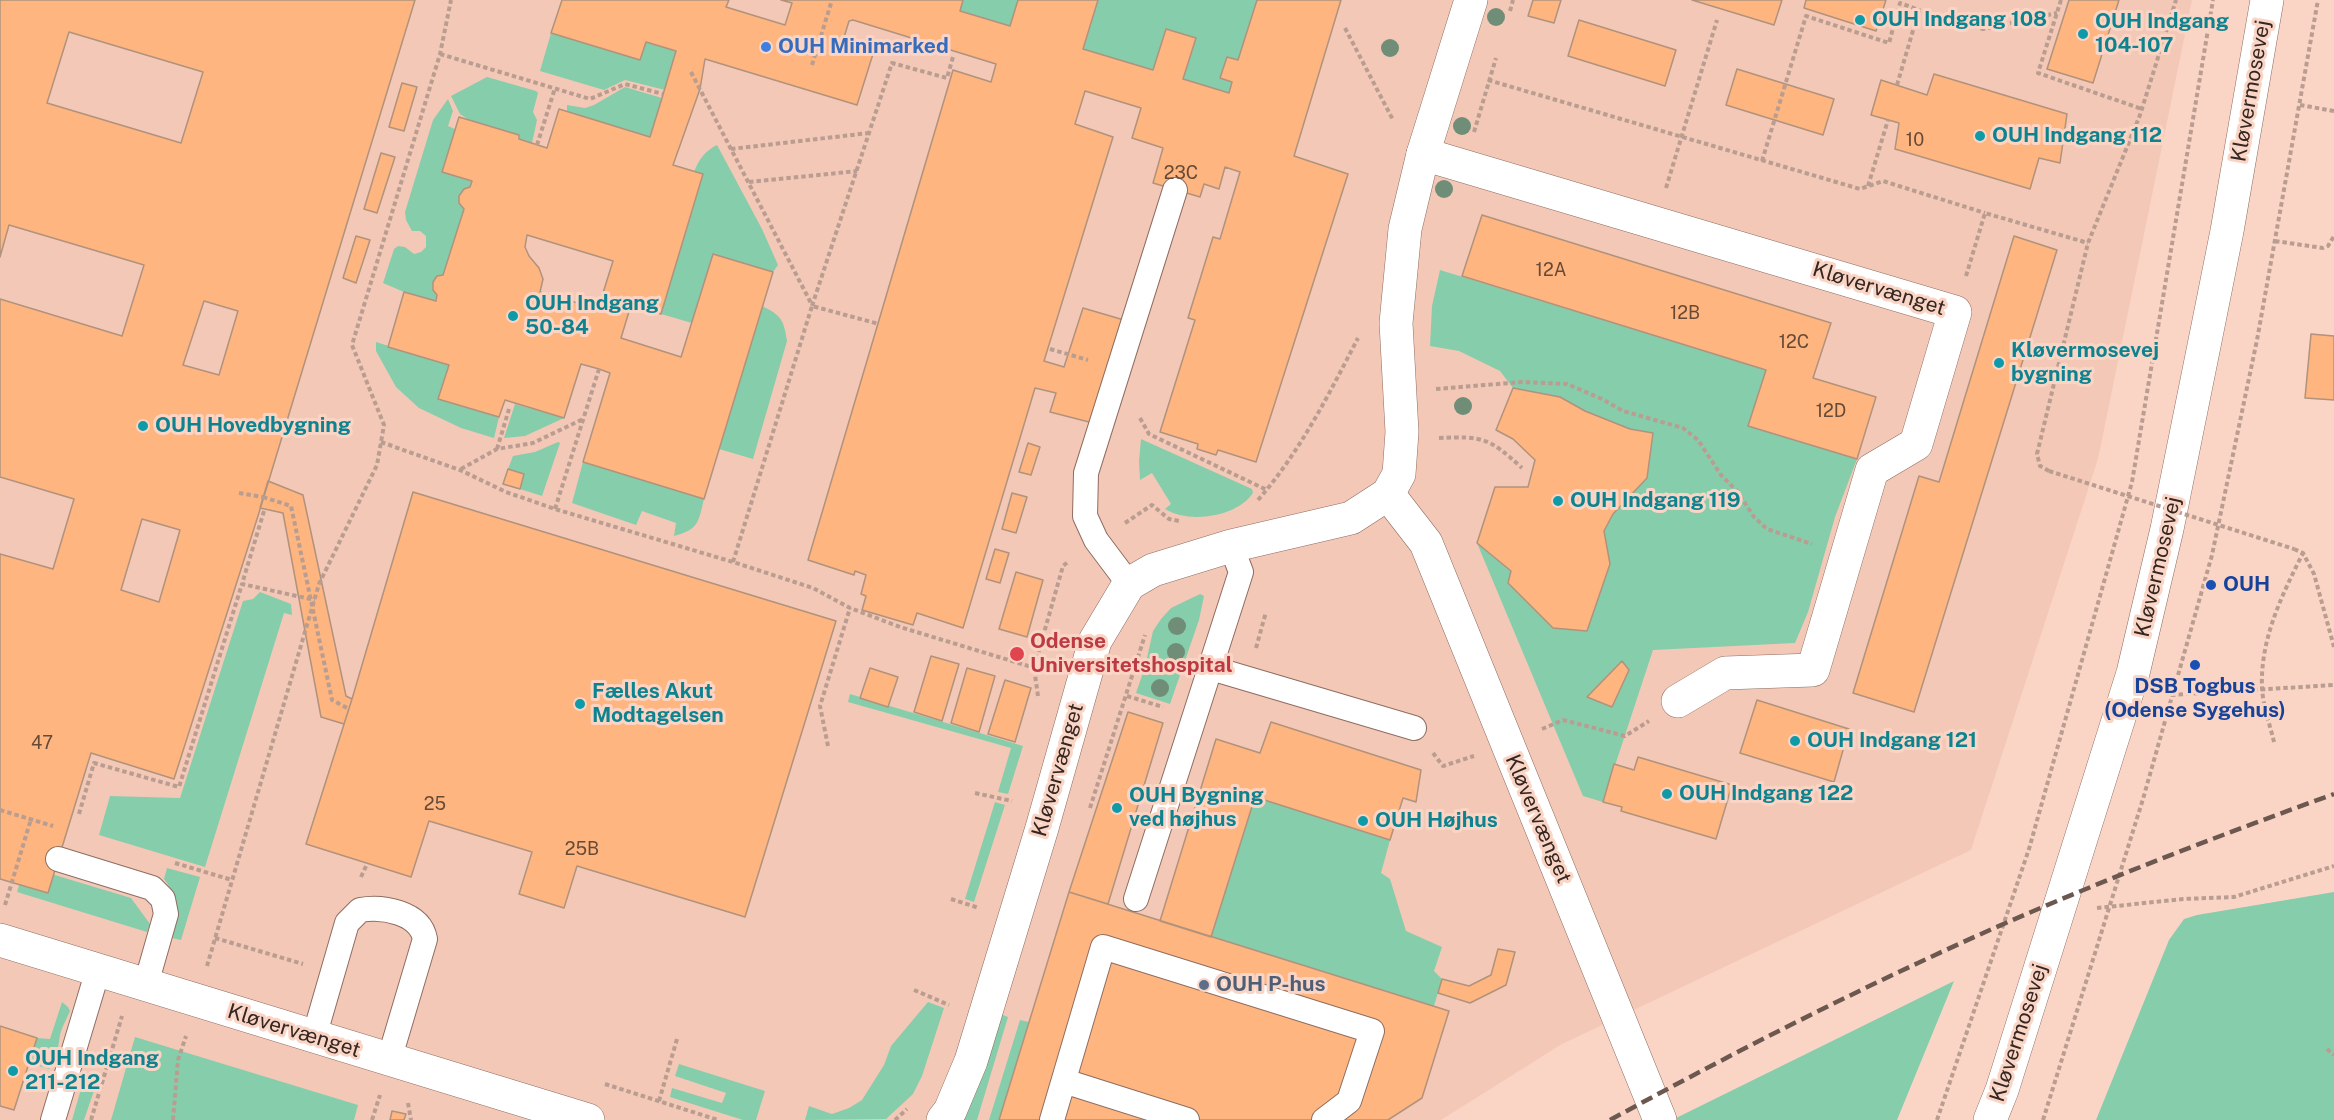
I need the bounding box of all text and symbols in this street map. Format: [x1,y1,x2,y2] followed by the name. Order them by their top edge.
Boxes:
[1872,7,2047,33] place label: OUH Indgang 108
[2095,9,2229,59] place label: OUH Indgang 104-107
[1853,13,1867,27] marker: OUH Indgang 108
[2226,18,2276,164] street label: Kløvermosevej
[2076,27,2090,41] marker: OUH Indgang 104-107
[778,34,949,60] place label: OUH Minimarked
[759,40,773,54] marker: OUH Minimarked
[1992,123,2162,149] place label: OUH Indgang 112
[1906,129,1924,151] house number: 10
[1973,129,1987,143] marker: OUH Indgang 112
[1164,162,1198,184] house number: 23C
[1810,257,1948,321] street label: Kløvervænget
[1536,259,1566,281] house number: 12A
[525,291,659,341] place label: OUH Indgang 50-84
[1670,302,1700,324] house number: 12B
[506,309,520,323] marker: OUH Indgang 50-84
[1779,331,1809,353] house number: 12C
[2011,338,2159,388] place label: Kløvermosevej bygning
[1992,356,2006,370] marker: Kløvermosevej bygning
[1816,400,1846,422] house number: 12D
[155,413,351,439] place label: OUH Hovedbygning
[136,419,150,433] marker: OUH Hovedbygning
[1570,488,1740,514] place label: OUH Indgang 119
[1551,494,1565,508] marker: OUH Indgang 119
[2130,494,2186,640] street label: Kløvermosevej
[2223,572,2270,598] place label: OUH
[2204,578,2218,592] marker: OUH
[1030,629,1233,679] place label: Odense Universitetshospital
[1008,645,1026,663] marker: Odense Universitetshospital
[2188,658,2202,672] marker: DSB Togbus (Odense Sygehus)
[2104,674,2286,724] place label: DSB Togbus (Odense Sygehus)
[592,679,724,729] place label: Fælles Akut Modtagelsen
[573,697,587,711] marker: Fælles Akut Modtagelsen
[1027,700,1089,840] street label: Kløvervænget
[1807,728,1977,754] place label: OUH Indgang 121
[31,732,53,754] house number: 47
[1788,734,1802,748] marker: OUH Indgang 121
[1500,751,1576,887] street label: Kløvervænget
[1679,781,1853,807] place label: OUH Indgang 122
[1129,783,1264,833] place label: OUH Bygning ved højhus
[1660,787,1674,801] marker: OUH Indgang 122
[424,793,446,815] house number: 25
[1110,801,1124,815] marker: OUH Bygning ved højhus
[1375,808,1498,834] place label: OUH Højhus
[1356,814,1370,828] marker: OUH Højhus
[565,838,599,860] house number: 25B
[1985,961,2053,1105] street label: Kløvermosevej
[1216,972,1325,998] place label: OUH P-hus
[1197,978,1211,992] marker: OUH P-hus
[225,999,363,1063] street label: Kløvervænget
[25,1046,159,1096] place label: OUH Indgang 211-212
[6,1064,20,1078] marker: OUH Indgang 211-212

